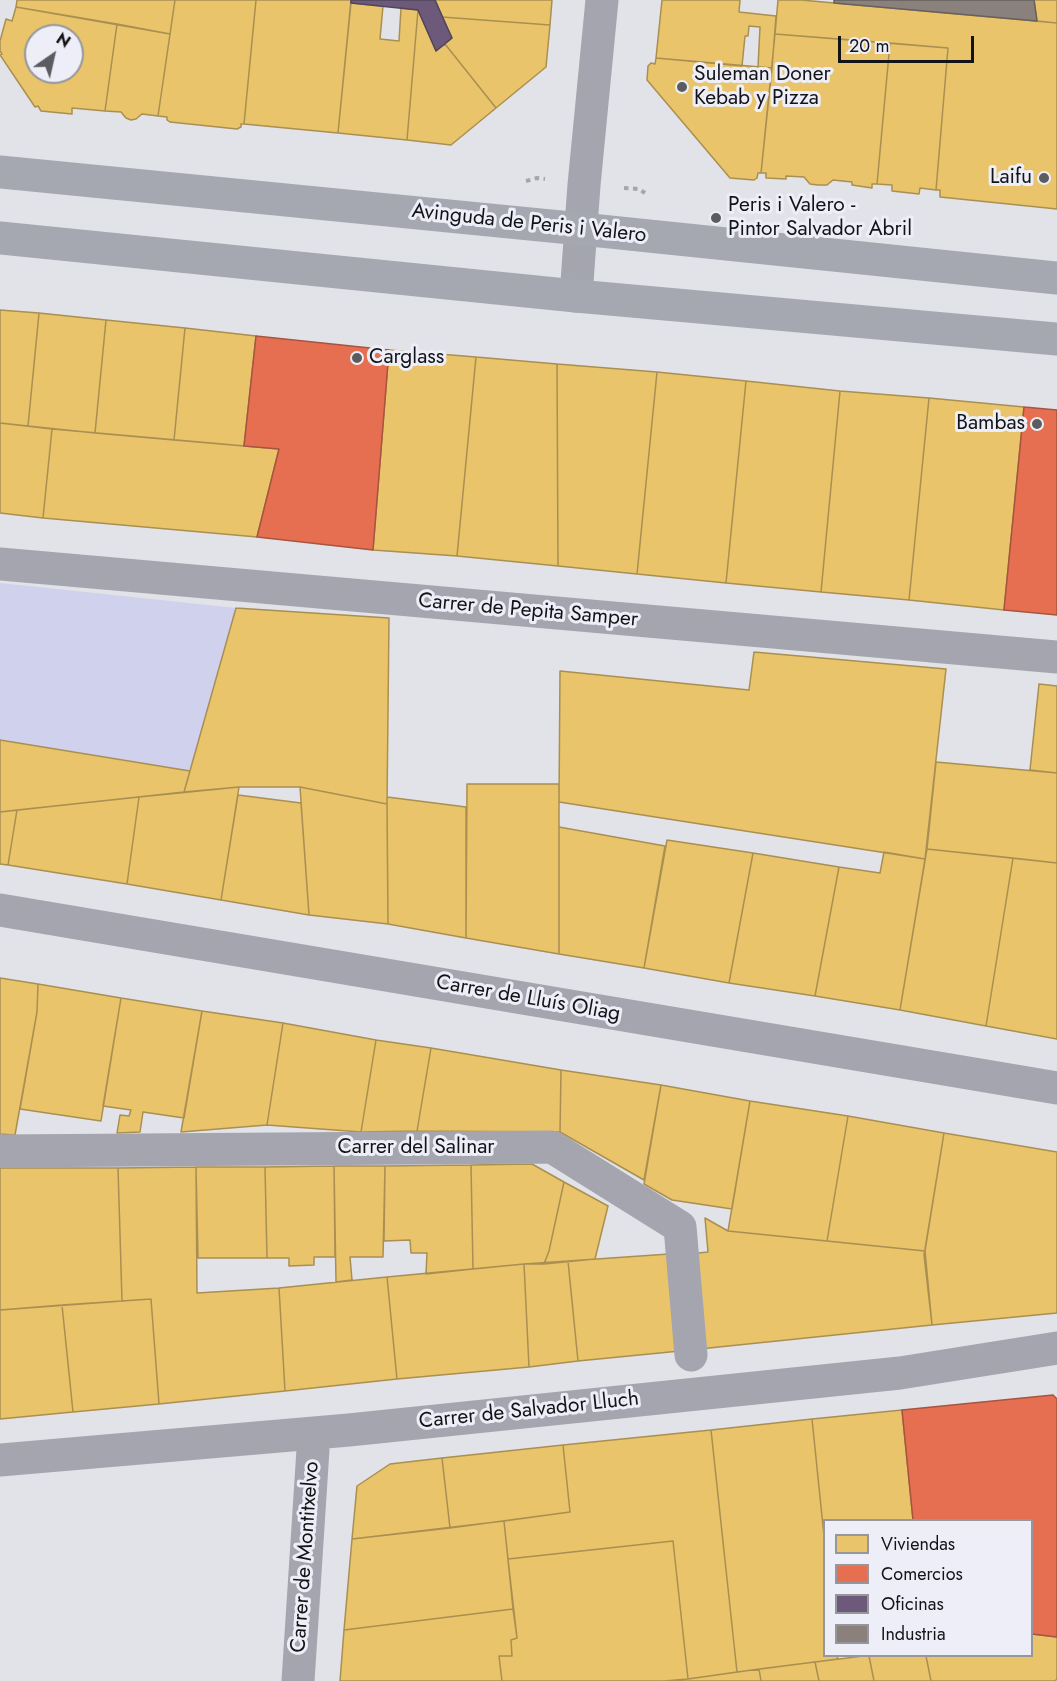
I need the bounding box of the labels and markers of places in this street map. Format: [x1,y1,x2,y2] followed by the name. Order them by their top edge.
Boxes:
[694,62,831,112] place label: Suleman Doner Kebab y Pizza
[675,80,689,94] marker: Suleman Doner Kebab y Pizza
[990,165,1032,191] place label: Laifu
[1037,171,1051,185] marker: Laifu
[728,193,912,243] place label: Peris i Valero - Pintor Salvador Abril
[709,211,723,225] marker: Peris i Valero - Pintor Salvador Abril
[369,345,444,371] place label: Carglass
[350,351,364,365] marker: Carglass
[956,411,1025,437] place label: Bambas
[1030,417,1044,431] marker: Bambas

